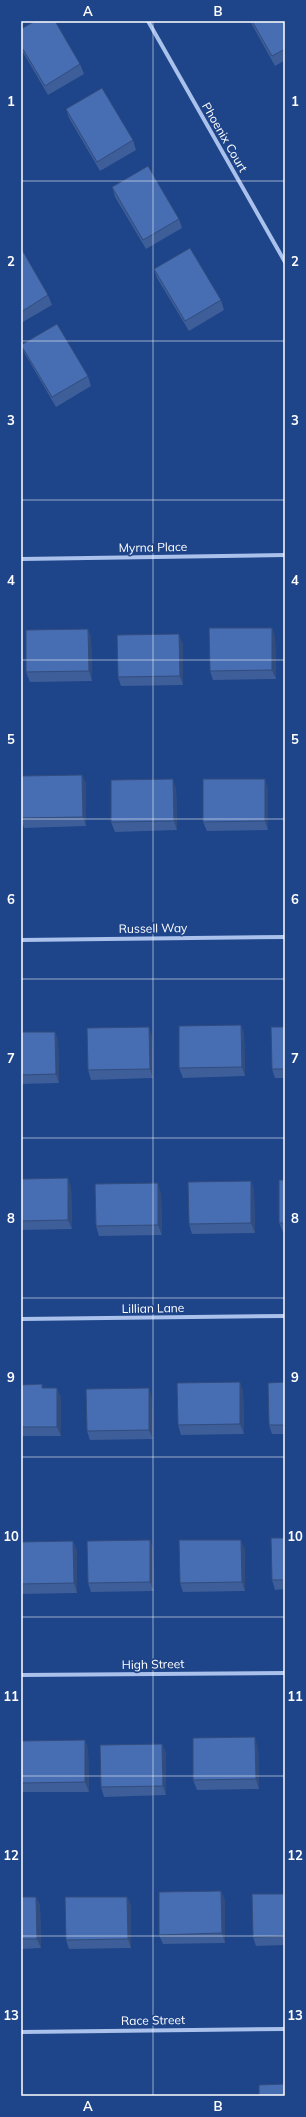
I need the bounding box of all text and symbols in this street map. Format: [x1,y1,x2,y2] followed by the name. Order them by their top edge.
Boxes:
[83,3,93,19] text: A
[214,3,223,19] text: B
[7,93,15,109] text: 1
[291,93,299,109] text: 1
[199,99,251,175] street label: Phoenix Court
[7,253,15,269] text: 2
[291,253,299,269] text: 2
[7,412,15,428] text: 3
[291,412,299,428] text: 3
[119,539,187,555] street label: Myrna Place
[7,572,15,588] text: 4
[291,572,299,588] text: 4
[7,731,15,747] text: 5
[291,731,299,747] text: 5
[7,891,15,907] text: 6
[291,891,299,907] text: 6
[119,920,188,936] street label: Russell Way
[7,1050,15,1066] text: 7
[291,1050,299,1066] text: 7
[7,1210,15,1226] text: 8
[291,1210,299,1226] text: 8
[122,1300,184,1316] street label: Lillian Lane
[7,1369,15,1385] text: 9
[291,1369,299,1385] text: 9
[3,1528,19,1544] text: 10
[287,1528,303,1544] text: 10
[122,1656,184,1672] street label: High Street
[3,1688,19,1704] text: 11
[287,1688,303,1704] text: 11
[3,1847,19,1863] text: 12
[287,1847,303,1863] text: 12
[3,2007,19,2023] text: 13
[287,2007,303,2023] text: 13
[121,2012,185,2028] street label: Race Street
[83,2098,93,2114] text: A
[214,2098,223,2114] text: B

